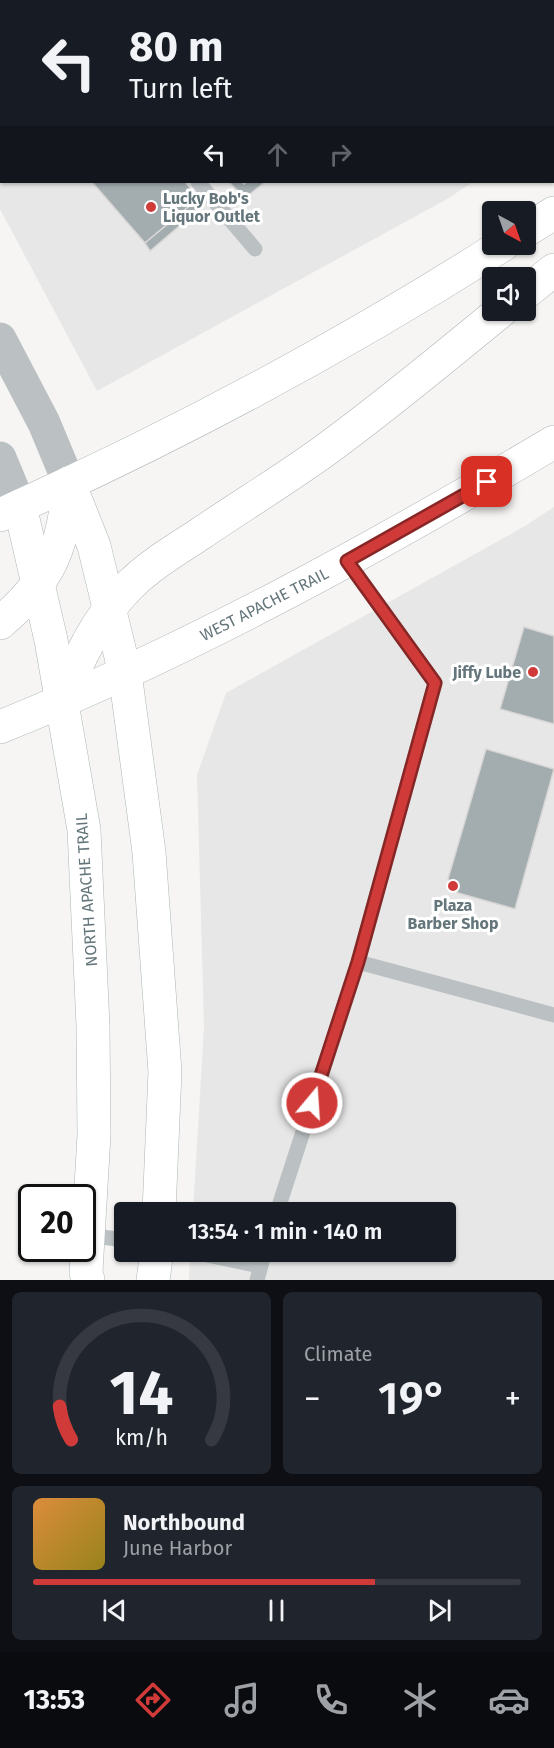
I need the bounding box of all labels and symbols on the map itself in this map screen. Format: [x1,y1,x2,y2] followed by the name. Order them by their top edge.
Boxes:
[163,189,261,226] place label: Lucky Bob's Liquor Outlet
[144,200,158,214] marker: Lucky Bob's Liquor Outlet
[482,201,536,255] north arrow
[461,456,512,507] pin
[197,564,332,645] street label: WEST APACHE TRAIL
[451,663,521,682] place label: Jiffy Lube
[526,665,540,679] marker: Jiffy Lube
[72,813,101,967] street label: NORTH APACHE TRAIL
[446,879,460,893] marker: Plaza Barber Shop
[408,896,498,933] place label: Plaza Barber Shop
[280,1071,344,1135] position arrow
[18,1184,96,1262] speed limit sign: 20

